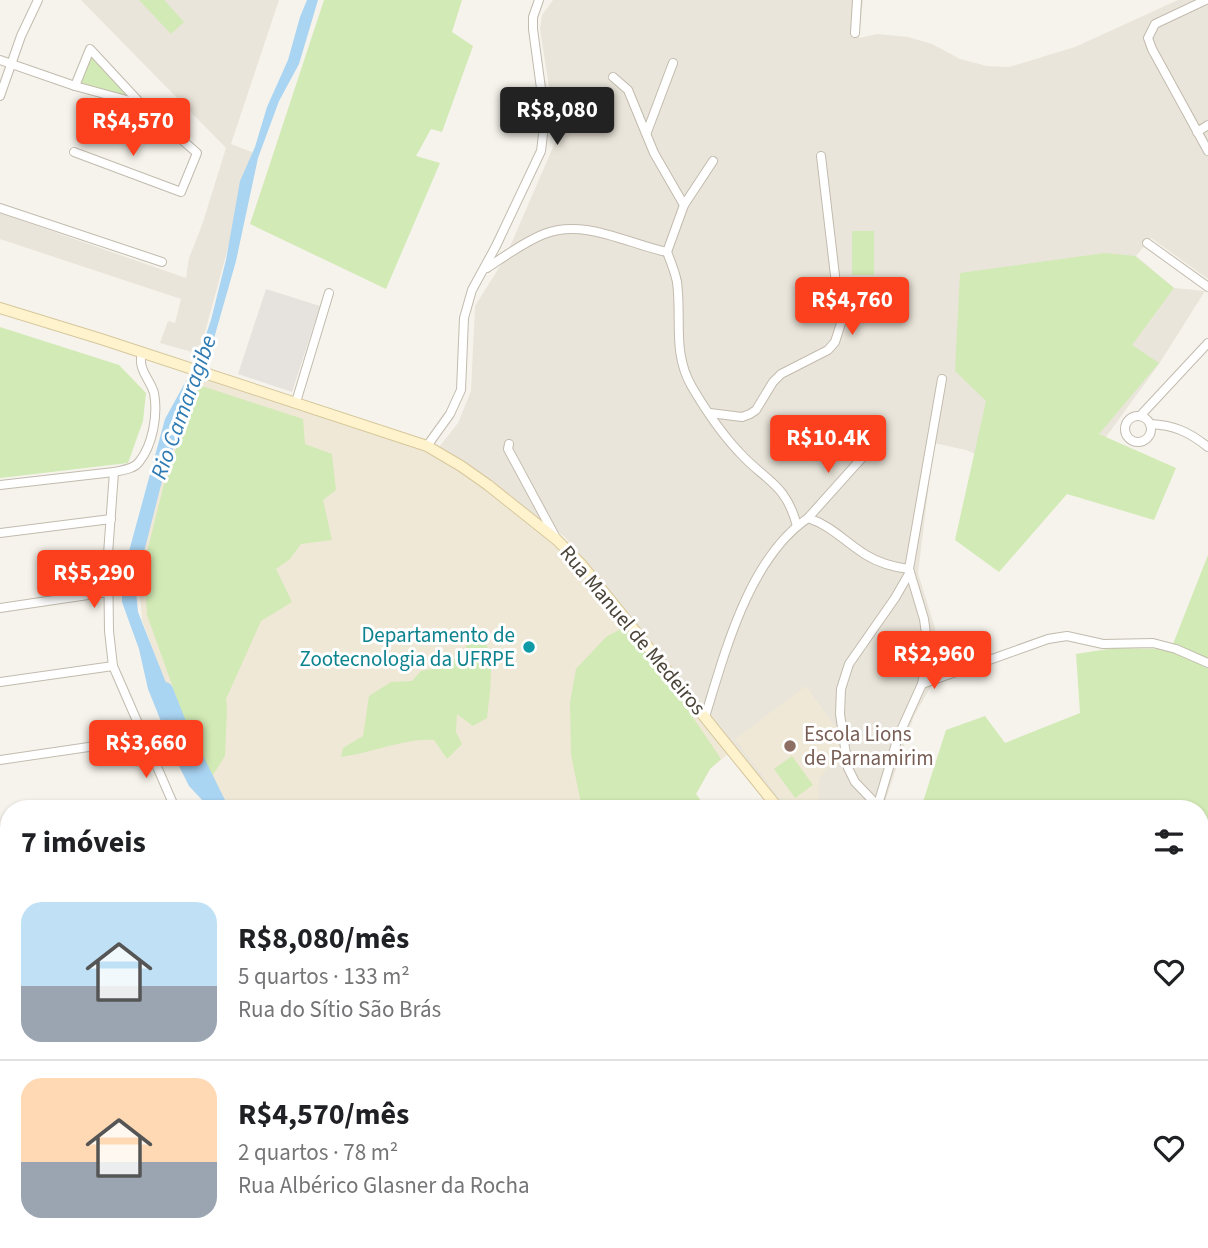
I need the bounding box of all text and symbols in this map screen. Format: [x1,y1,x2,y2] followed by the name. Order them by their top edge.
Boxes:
[492,88,622,147] pin: R$8,080
[516,93,598,126] text: R$8,080
[68,99,198,158] pin: R$4,570
[92,104,174,137] text: R$4,570
[787,278,917,337] pin: R$4,760
[811,283,893,316] text: R$4,760
[142,330,225,484] water label: Rio Camaragibe
[763,416,893,475] pin: R$10.4K
[786,421,870,454] text: R$10.4K
[553,539,713,721] street label: Rua Manuel de Medeiros
[29,550,159,610] pin: R$5,290
[53,556,135,589] text: R$5,290
[300,620,515,674] place label: Departamento de Zootecnologia da UFRPE
[869,632,999,691] pin: R$2,960
[893,637,975,670] text: R$2,960
[521,639,537,655] marker: Departamento de Zootecnologia da UFRPE
[804,719,934,773] place label: Escola Lions de Parnamirim
[81,720,211,780] pin: R$3,660
[105,726,187,759] text: R$3,660
[782,738,798,754] marker: Escola Lions de Parnamirim
[21,821,146,864] text: 7 imóveis
[1150,823,1188,861] icon: filters
[238,917,409,960] text: R$8,080/mês
[77,930,161,1014] icon: home
[1150,953,1188,991] icon: heart
[238,960,410,993] text: 5 quartos · 133 m²
[238,993,441,1026] text: Rua do Sítio São Brás
[238,1093,409,1136] text: R$4,570/mês
[77,1106,161,1190] icon: home
[1150,1129,1188,1167] icon: heart
[238,1136,398,1169] text: 2 quartos · 78 m²
[238,1169,530,1202] text: Rua Albérico Glasner da Rocha

